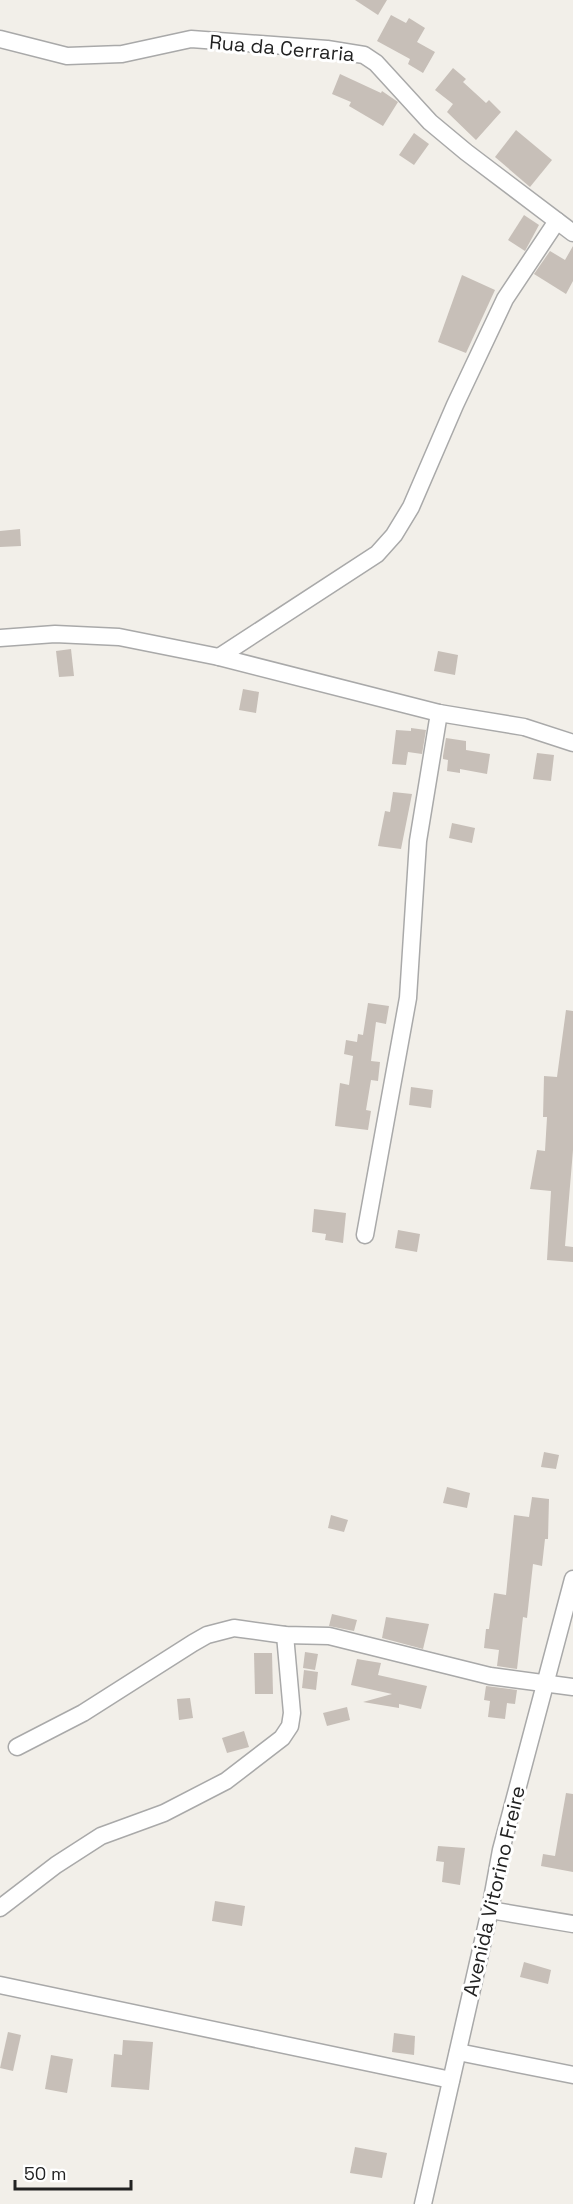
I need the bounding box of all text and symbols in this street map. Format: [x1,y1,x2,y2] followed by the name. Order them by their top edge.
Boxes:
[208,29,356,67] street label: Rua da Cerraria
[457,1783,531,1999] street label: Avenida Vitorino Freire
[15,2153,130,2191] scale bar
[24,2162,66,2185] text: 50 m

